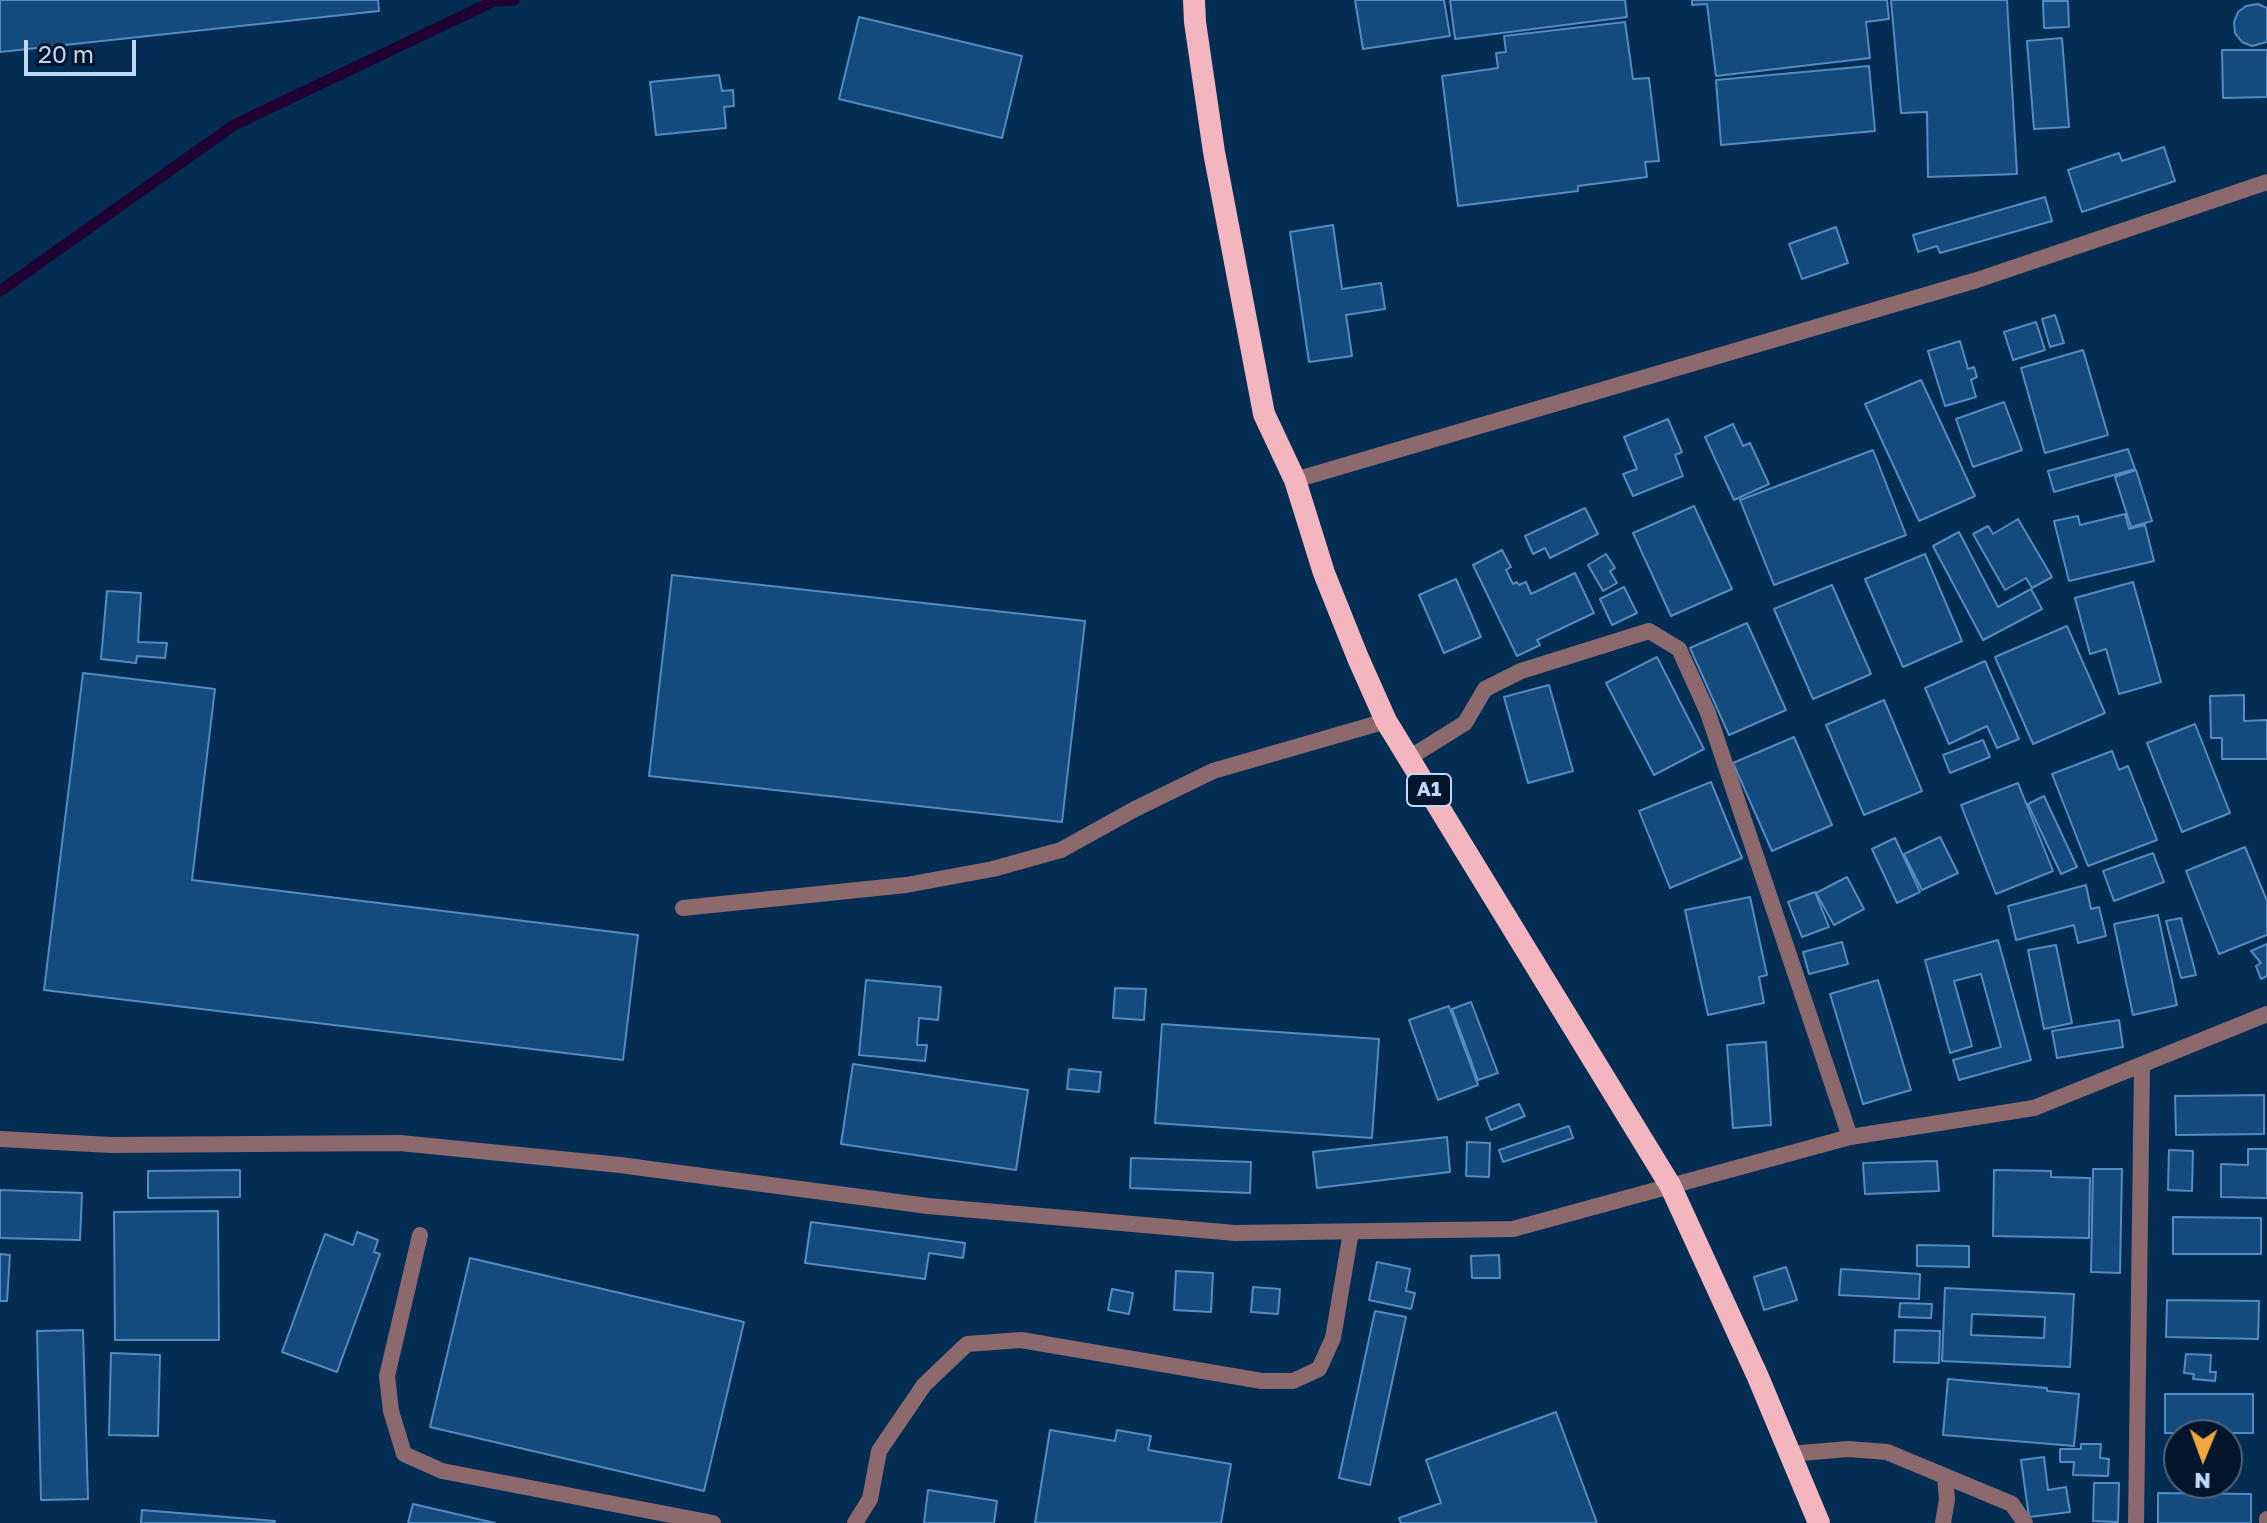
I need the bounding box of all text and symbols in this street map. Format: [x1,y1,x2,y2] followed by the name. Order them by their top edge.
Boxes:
[28,24,140,74] scale bar
[38,39,94,68] text: 20 m
[1407,774,1451,806] road number: A1
[2163,1419,2243,1499] north arrow
[2194,1468,2211,1495] text: N

